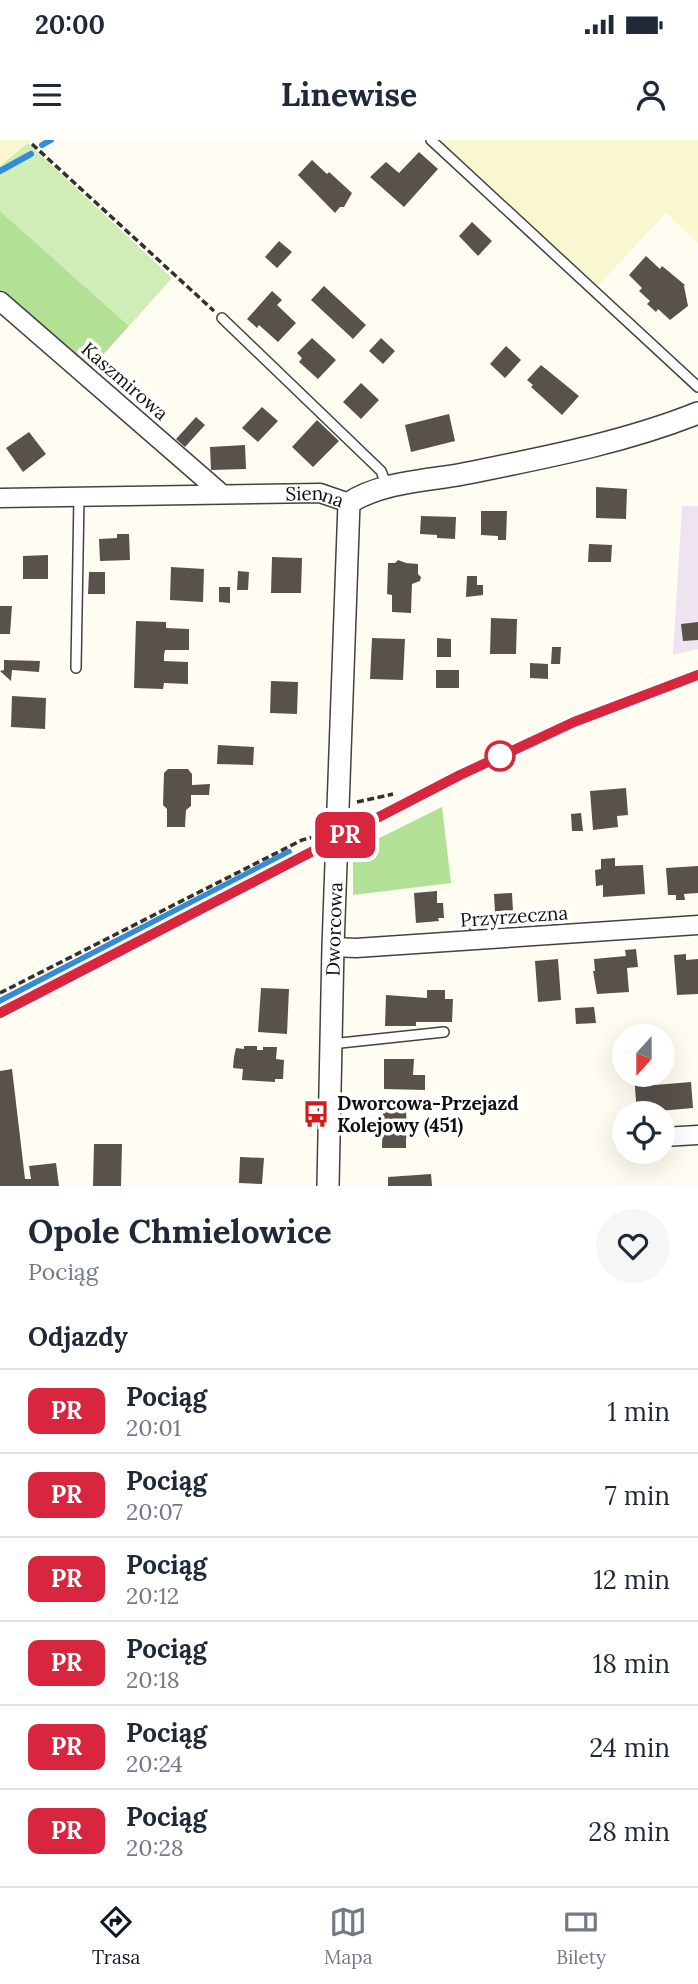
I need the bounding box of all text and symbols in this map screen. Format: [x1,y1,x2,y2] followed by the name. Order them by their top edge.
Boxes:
[35,8,105,41] text: 20:00
[281,74,417,115] text: Linewise
[28,76,66,114] icon: menu
[632,76,670,114] icon: person
[77,337,174,425] street label: Kaszmirowa
[285,481,347,512] street label: Sienna
[485,741,515,771] unlabelled marker
[314,812,376,858] line badge: PR
[329,819,361,850] text: PR
[320,881,347,976] street label: Dworcowa
[459,900,569,932] street label: Przyrzeczna
[612,1024,676,1087] north arrow
[612,1024,675,1164] map controls
[337,1091,519,1138] place label: Dworcowa-Przejazd Kolejowy (451)
[301,1099,331,1129] bus stop icon: Dworcowa-Przejazd Kolejowy (451)
[612,1101,675,1164] button: locate
[596,1209,670,1283] button: heart
[28,1210,332,1252] text: Opole Chmielowice
[28,1257,98,1286] text: Pociąg
[28,1320,128,1353] text: Odjazdy
[126,1380,207,1413] text: Pociąg
[51,1395,82,1426] text: PR
[607,1395,670,1428] text: 1 min
[126,1413,181,1442] text: 20:01
[126,1464,207,1497] text: Pociąg
[51,1479,82,1510] text: PR
[605,1479,670,1512] text: 7 min
[126,1497,183,1526] text: 20:07
[126,1548,207,1581] text: Pociąg
[51,1563,82,1594] text: PR
[593,1563,670,1596] text: 12 min
[126,1581,179,1610] text: 20:12
[126,1632,207,1665] text: Pociąg
[51,1647,82,1678] text: PR
[593,1647,670,1680] text: 18 min
[126,1665,180,1694] text: 20:18
[126,1716,207,1749] text: Pociąg
[51,1731,82,1762] text: PR
[589,1731,670,1764] text: 24 min
[126,1749,183,1778] text: 20:24
[126,1800,207,1833] text: Pociąg
[51,1815,82,1846] text: PR
[588,1815,670,1848] text: 28 min
[126,1833,184,1862] text: 20:28
[92,1903,140,1969] tab: Trasa
[324,1903,373,1969] tab: Mapa
[556,1903,606,1969] tab: Bilety

